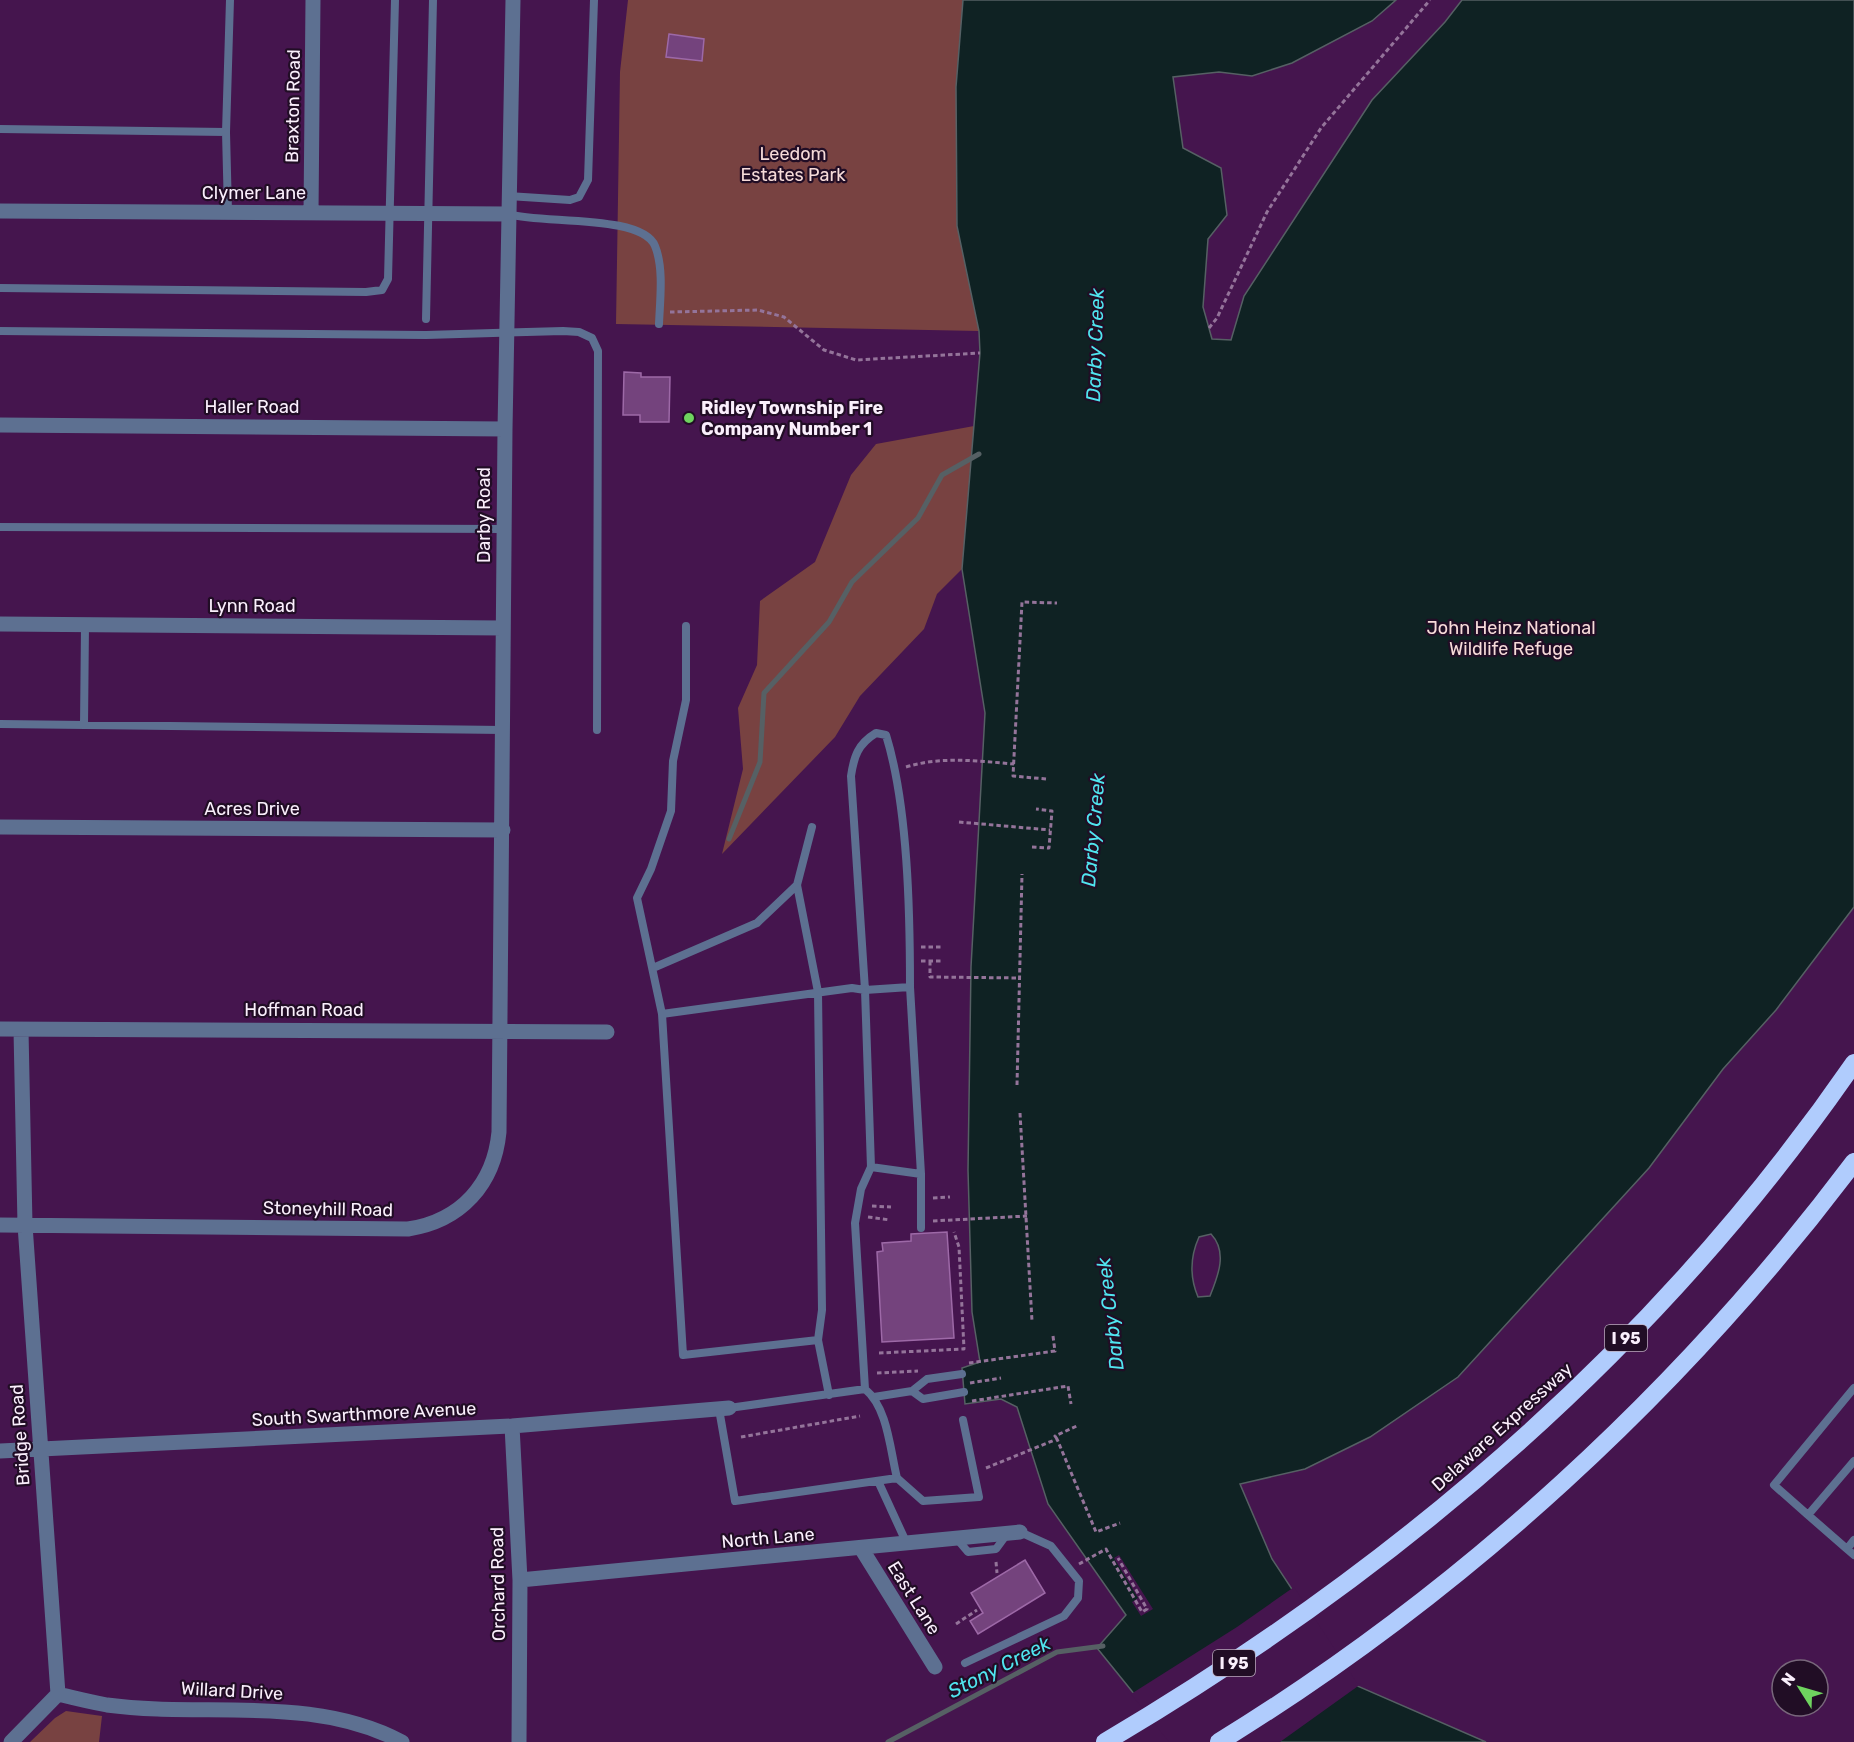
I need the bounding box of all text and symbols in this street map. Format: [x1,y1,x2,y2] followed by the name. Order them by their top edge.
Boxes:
[281,49,305,163] street label: Braxton Road
[740,143,846,186] park label: Leedom Estates Park
[202,182,306,204] street label: Clymer Lane
[1081,287,1109,402] water label: Darby Creek
[204,396,300,418] street label: Haller Road
[701,397,884,440] place label: Ridley Township Fire Company Number 1
[682,411,696,425] marker: Ridley Township Fire Company Number 1
[473,467,495,563] street label: Darby Road
[208,595,296,617] street label: Lynn Road
[1426,617,1596,660] park label: John Heinz National Wildlife Refuge
[1076,772,1110,888] water label: Darby Creek
[204,798,300,820] street label: Acres Drive
[244,999,364,1021] street label: Hoffman Road
[263,1197,393,1221] street label: Stoneyhill Road
[1091,1255,1129,1372] water label: Darby Creek
[1605,1325,1647,1351] road number: I 95
[1427,1358,1577,1496] street label: Delaware Expressway
[5,1383,35,1487] street label: Bridge Road
[251,1397,477,1431] street label: South Swarthmore Avenue
[721,1523,815,1553] street label: North Lane
[486,1527,510,1641] street label: Orchard Road
[883,1557,945,1639] street label: East Lane
[944,1631,1055,1703] water label: Stony Creek
[1213,1650,1255,1676] road number: I 95
[1770,1658,1830,1718] north arrow
[1777,1669,1799,1690] text: N
[180,1677,284,1705] street label: Willard Drive

